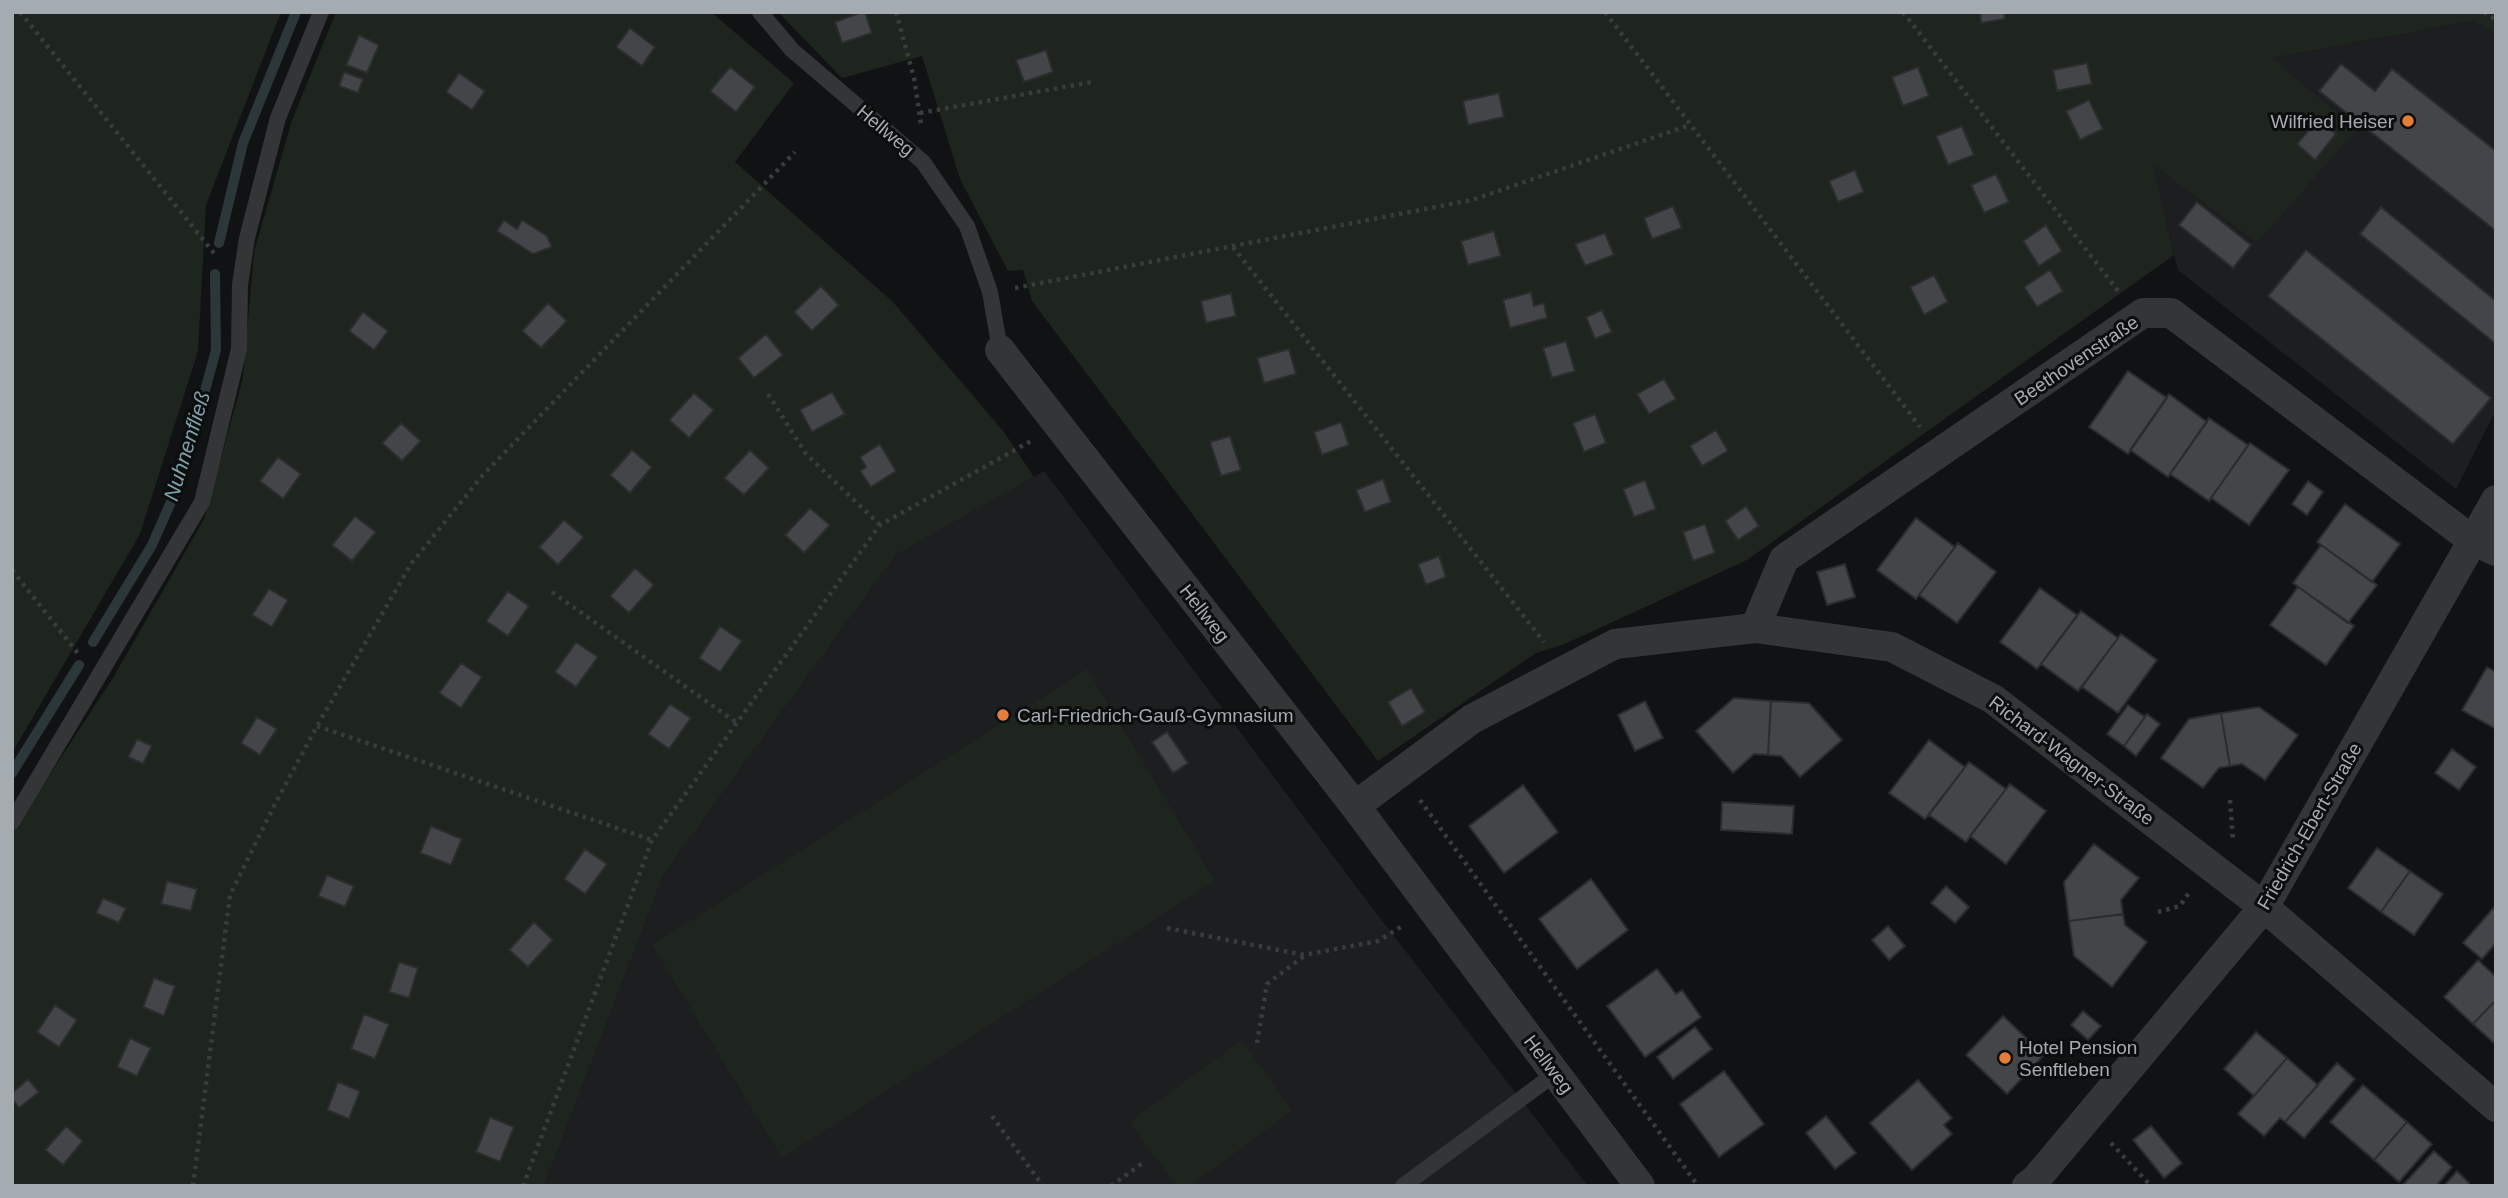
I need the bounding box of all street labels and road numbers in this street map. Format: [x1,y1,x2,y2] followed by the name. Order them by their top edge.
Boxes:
[853,101,918,160] street label: Hellweg
[2010,311,2142,410] street label: Beethovenstraße
[1176,580,1234,646] street label: Hellweg
[1985,692,2158,829] street label: Richard-Wagner-Straße
[2253,739,2366,913] street label: Friedrich-Ebert-Straße
[1520,1031,1577,1098] street label: Hellweg

